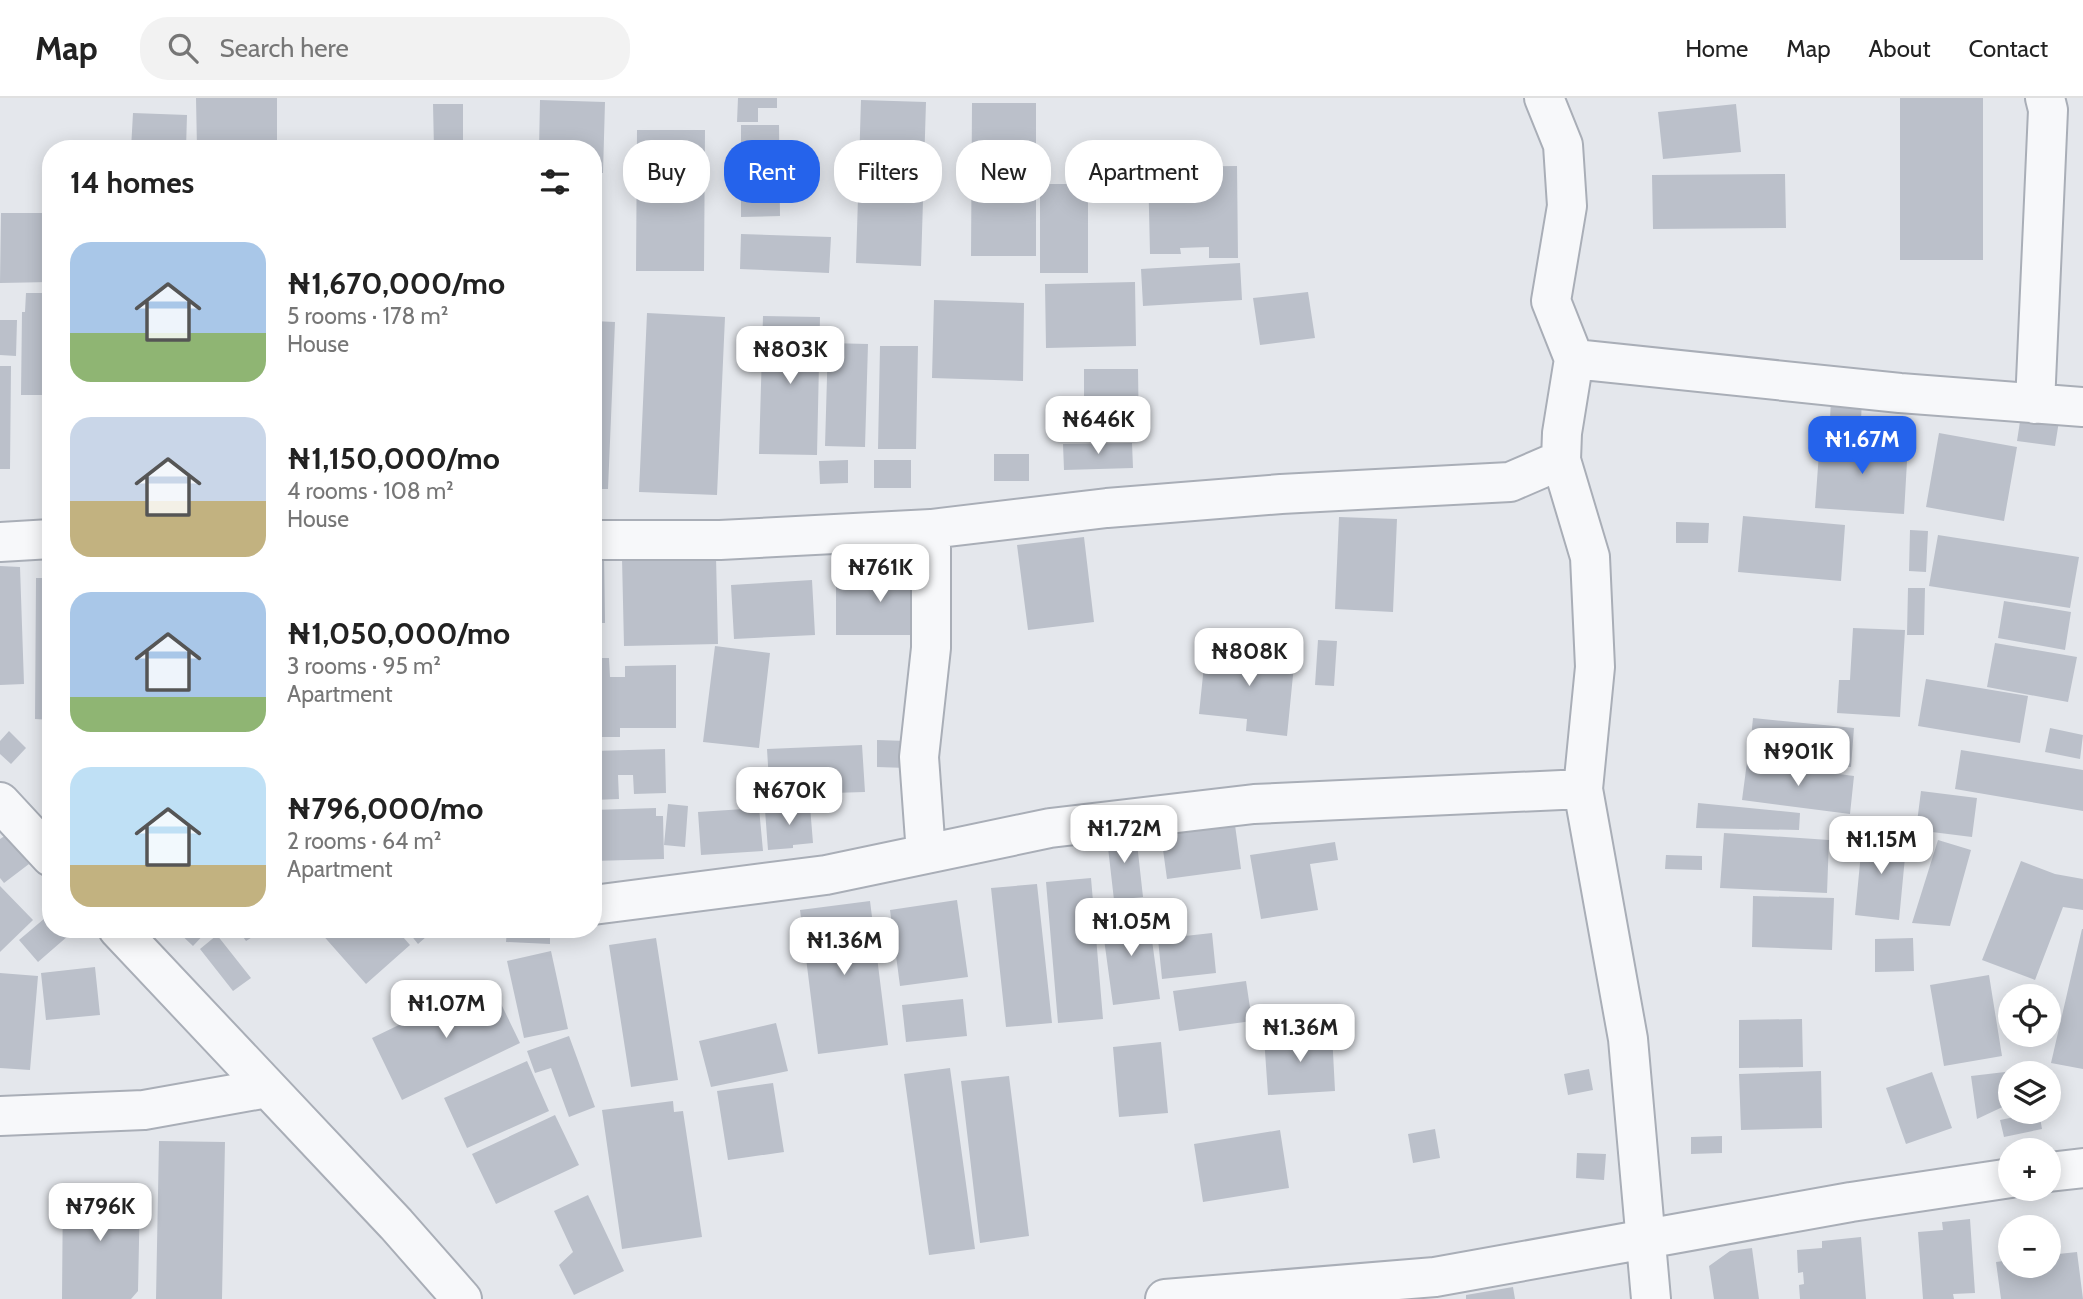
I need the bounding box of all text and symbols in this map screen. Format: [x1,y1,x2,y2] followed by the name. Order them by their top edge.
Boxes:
[140,17,630,80] search box
[35,28,98,68] text: Map
[164,29,202,67] icon: search
[220,32,349,64] text: Search here
[1685,34,1748,63] text: Home
[1786,34,1831,63] text: Map
[1869,34,1931,63] text: About
[1969,34,2048,63] text: Contact
[623,140,710,203] chip: Buy
[724,140,820,203] chip: Rent
[834,140,942,203] chip: Filters
[956,140,1051,203] chip: New
[1065,140,1223,203] chip: Apartment
[536,163,574,201] icon: filters
[70,164,194,201] text: 14 homes
[287,265,505,302] text: ₦1,670,000/mo
[126,270,210,354] icon: home
[287,302,448,330] text: 5 rooms · 178 m²
[741,327,839,386] pin: ₦803K
[287,330,349,358] text: House
[752,335,828,363] text: ₦803K
[1049,396,1147,456] pin: ₦646K
[1061,405,1135,433] text: ₦646K
[1805,416,1919,476] pin: ₦1.67M
[1824,425,1900,453] text: ₦1.67M
[287,440,500,477] text: ₦1,150,000/mo
[126,445,210,529] icon: home
[287,477,454,505] text: 4 rooms · 108 m²
[287,505,349,533] text: House
[831,545,929,604] pin: ₦761K
[847,553,913,581] text: ₦761K
[287,615,510,652] text: ₦1,050,000/mo
[126,620,210,704] icon: home
[1200,628,1298,688] pin: ₦808K
[1210,637,1288,665] text: ₦808K
[287,652,441,680] text: 3 rooms · 95 m²
[287,680,392,708] text: Apartment
[1749,728,1847,788] pin: ₦901K
[1763,737,1833,765] text: ₦901K
[740,768,838,827] pin: ₦670K
[752,776,826,804] text: ₦670K
[287,790,483,827] text: ₦796,000/mo
[126,795,210,879] icon: home
[1067,806,1181,865] pin: ₦1.72M
[1086,814,1162,842] text: ₦1.72M
[1824,816,1938,876] pin: ₦1.15M
[1845,825,1917,853] text: ₦1.15M
[287,827,441,855] text: 2 rooms · 64 m²
[287,855,392,883] text: Apartment
[1074,898,1188,958] pin: ₦1.05M
[1091,907,1171,935] text: ₦1.05M
[787,918,901,977] pin: ₦1.36M
[806,926,882,954] text: ₦1.36M
[389,981,503,1040] pin: ₦1.07M
[1998,984,2061,1278] map controls
[1998,984,2061,1047] button: locate
[407,989,485,1017] text: ₦1.07M
[1243,1004,1357,1064] pin: ₦1.36M
[1262,1013,1338,1041] text: ₦1.36M
[1998,1061,2061,1124] button: layers
[1998,1138,2061,1201] button: +
[51,1184,149,1243] pin: ₦796K
[65,1192,135,1220] text: ₦796K
[1998,1215,2061,1278] button: −

